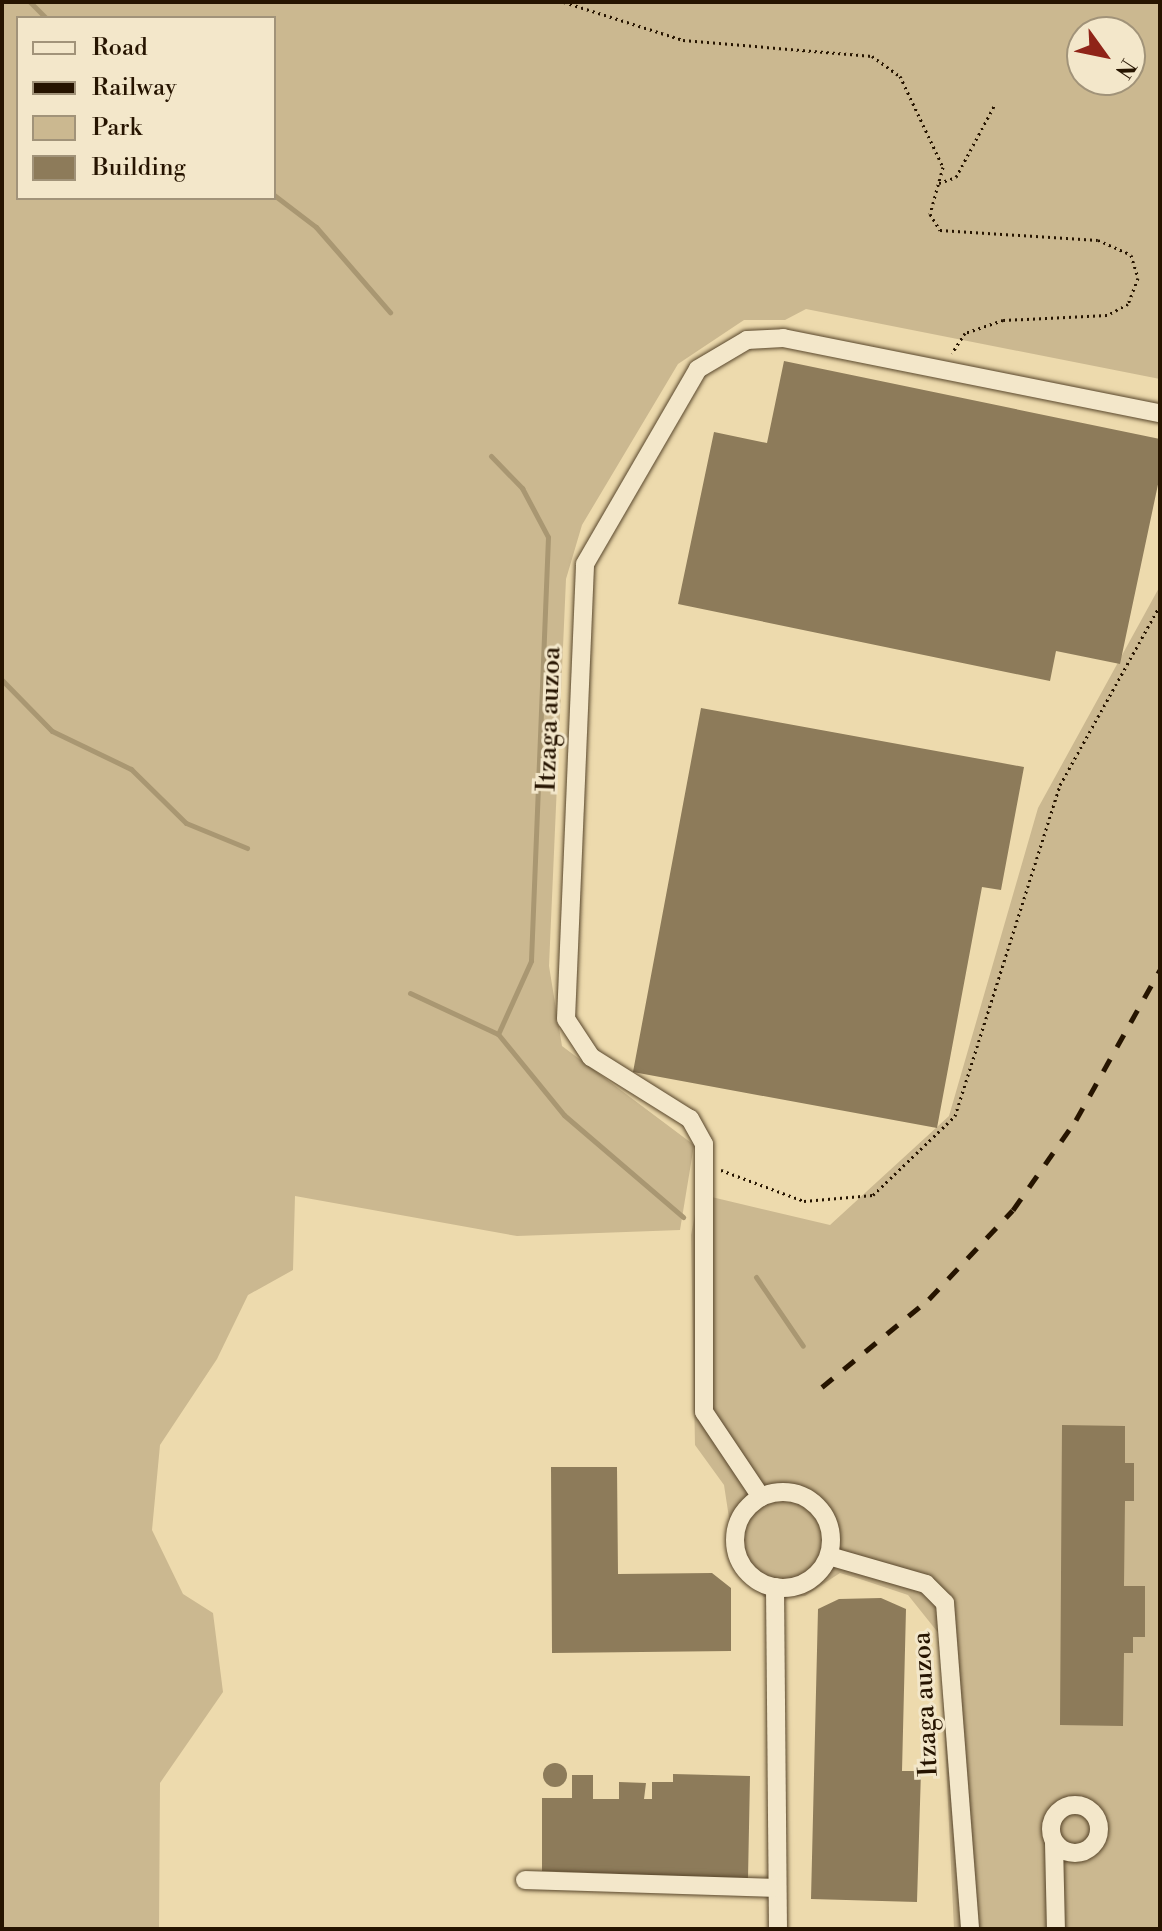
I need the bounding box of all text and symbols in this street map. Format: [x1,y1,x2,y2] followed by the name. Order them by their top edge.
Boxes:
[16,16,276,200] legend
[1066,16,1146,96] north arrow
[92,33,148,63] text: Road
[1109,54,1141,83] text: N
[92,73,177,103] text: Railway
[92,113,142,143] text: Park
[92,153,186,183] text: Building
[532,646,568,792] street label: Itzaga auzoa
[907,1631,945,1777] street label: Itzaga auzoa

